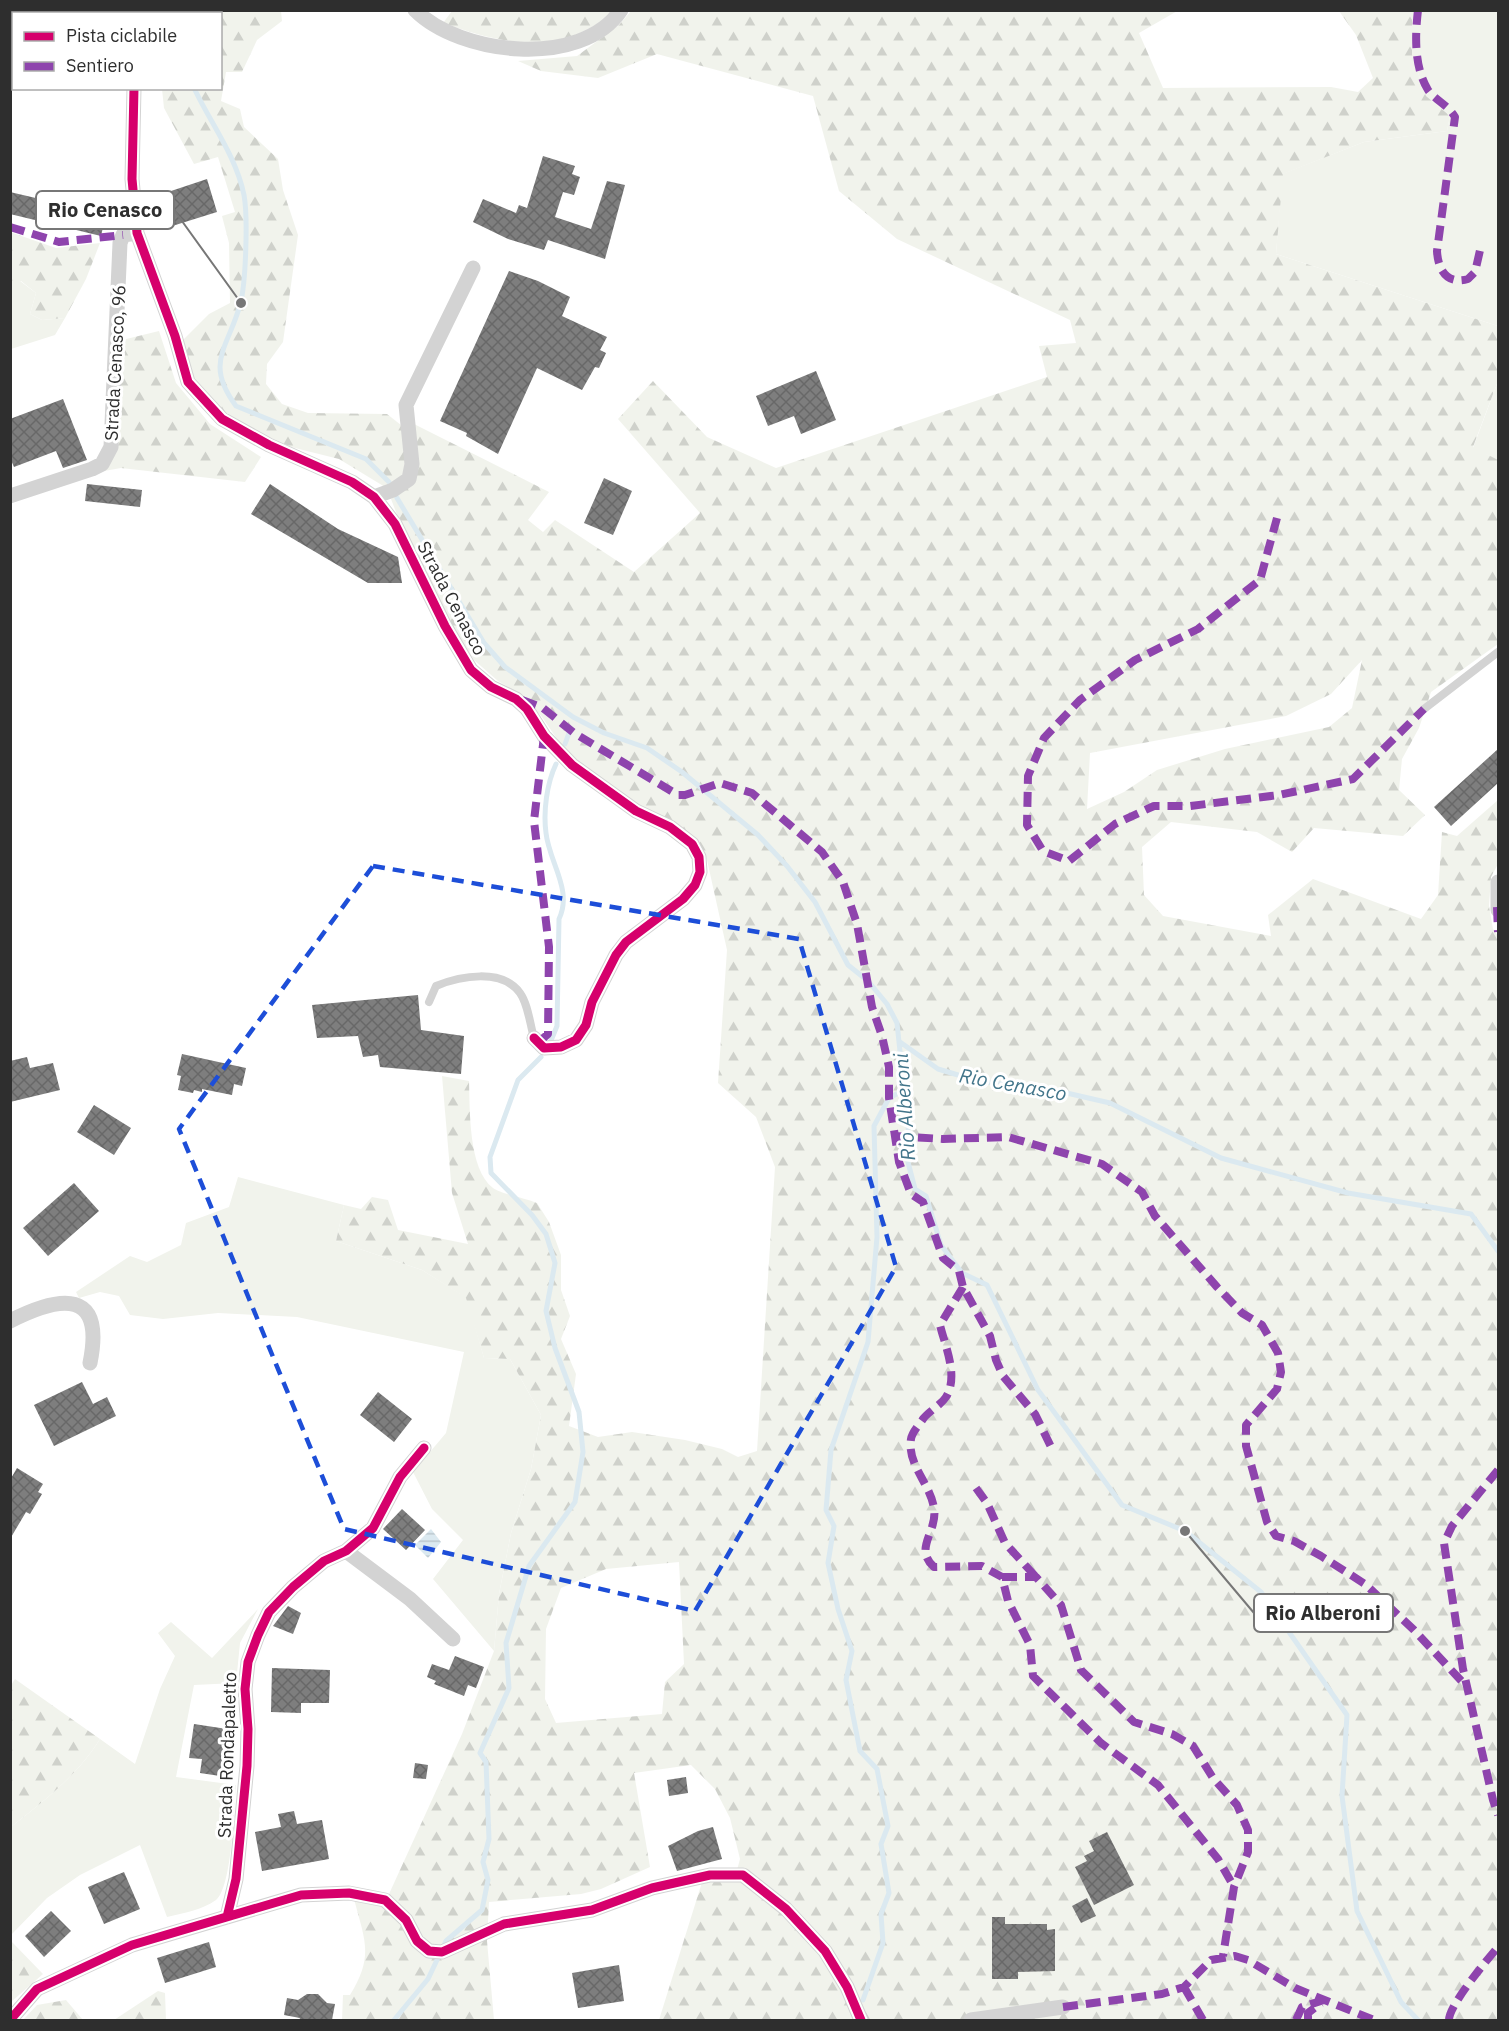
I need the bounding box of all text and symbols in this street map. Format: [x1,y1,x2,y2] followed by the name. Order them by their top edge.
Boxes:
[12,12,222,90] legend
[66,24,177,47] text: Pista ciclabile
[66,54,134,77] text: Sentiero
[36,191,174,229] callout: Rio Cenasco
[48,196,162,223] text: Rio Cenasco
[99,284,131,442] street label: Strada Cenasco, 96
[412,537,492,659] street label: Strada Cenasco
[887,1052,921,1162] water label: Rio Alberoni
[957,1061,1069,1107] water label: Rio Cenasco
[1254,1594,1393,1632] callout: Rio Alberoni
[1265,1599,1381,1626] text: Rio Alberoni
[213,1672,241,1838] street label: Strada Rondapaletto

